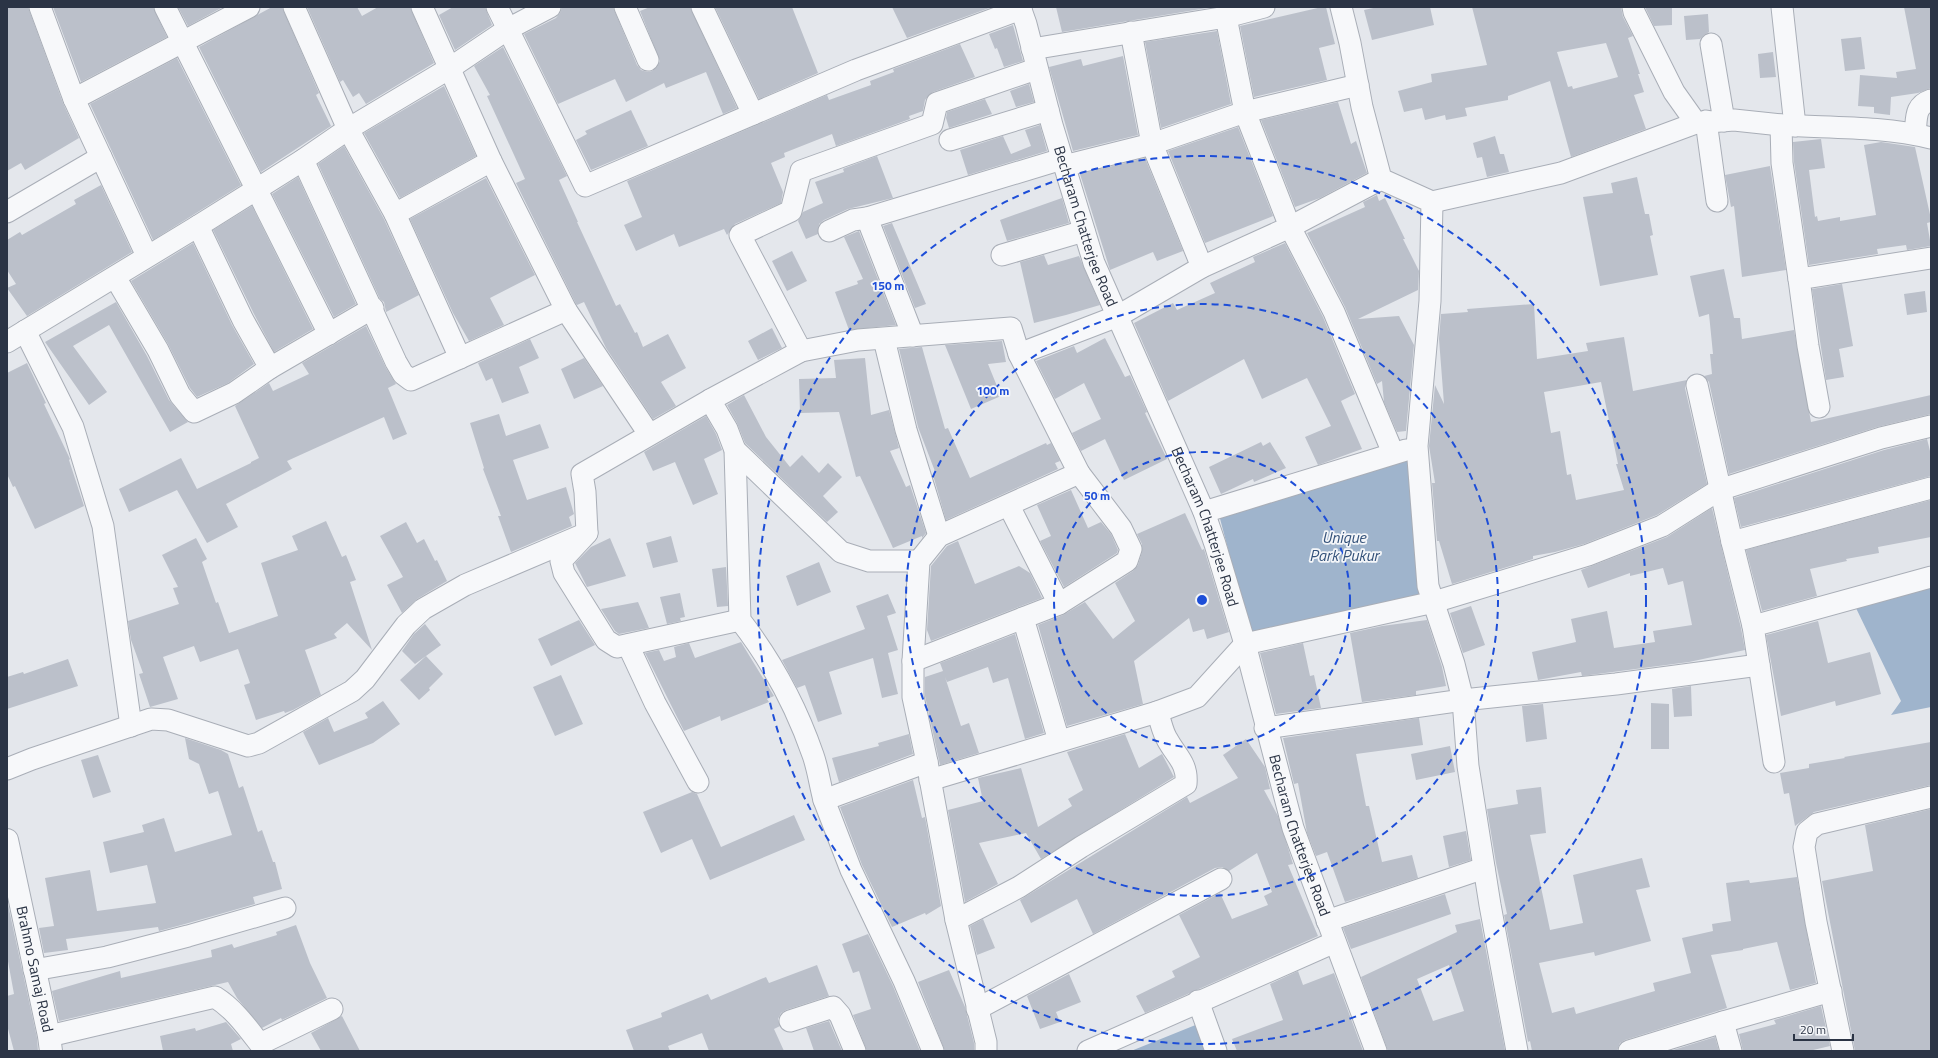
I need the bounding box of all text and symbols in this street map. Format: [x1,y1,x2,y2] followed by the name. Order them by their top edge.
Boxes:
[1048,143,1124,310] street label: Becharam Chatterjee Road
[872,276,904,295] text: 150 m
[977,381,1009,400] text: 100 m
[1166,443,1245,609] street label: Becharam Chatterjee Road
[1084,486,1110,505] text: 50 m
[1309,525,1381,567] water label: Unique Park Pukur
[1195,593,1209,607] centre of rings
[1263,752,1337,919] street label: Becharam Chatterjee Road
[10,904,60,1034] street label: Brahmo Samaj Road
[1794,1016,1853,1042] scale bar
[1800,1020,1826,1039] text: 20 m

